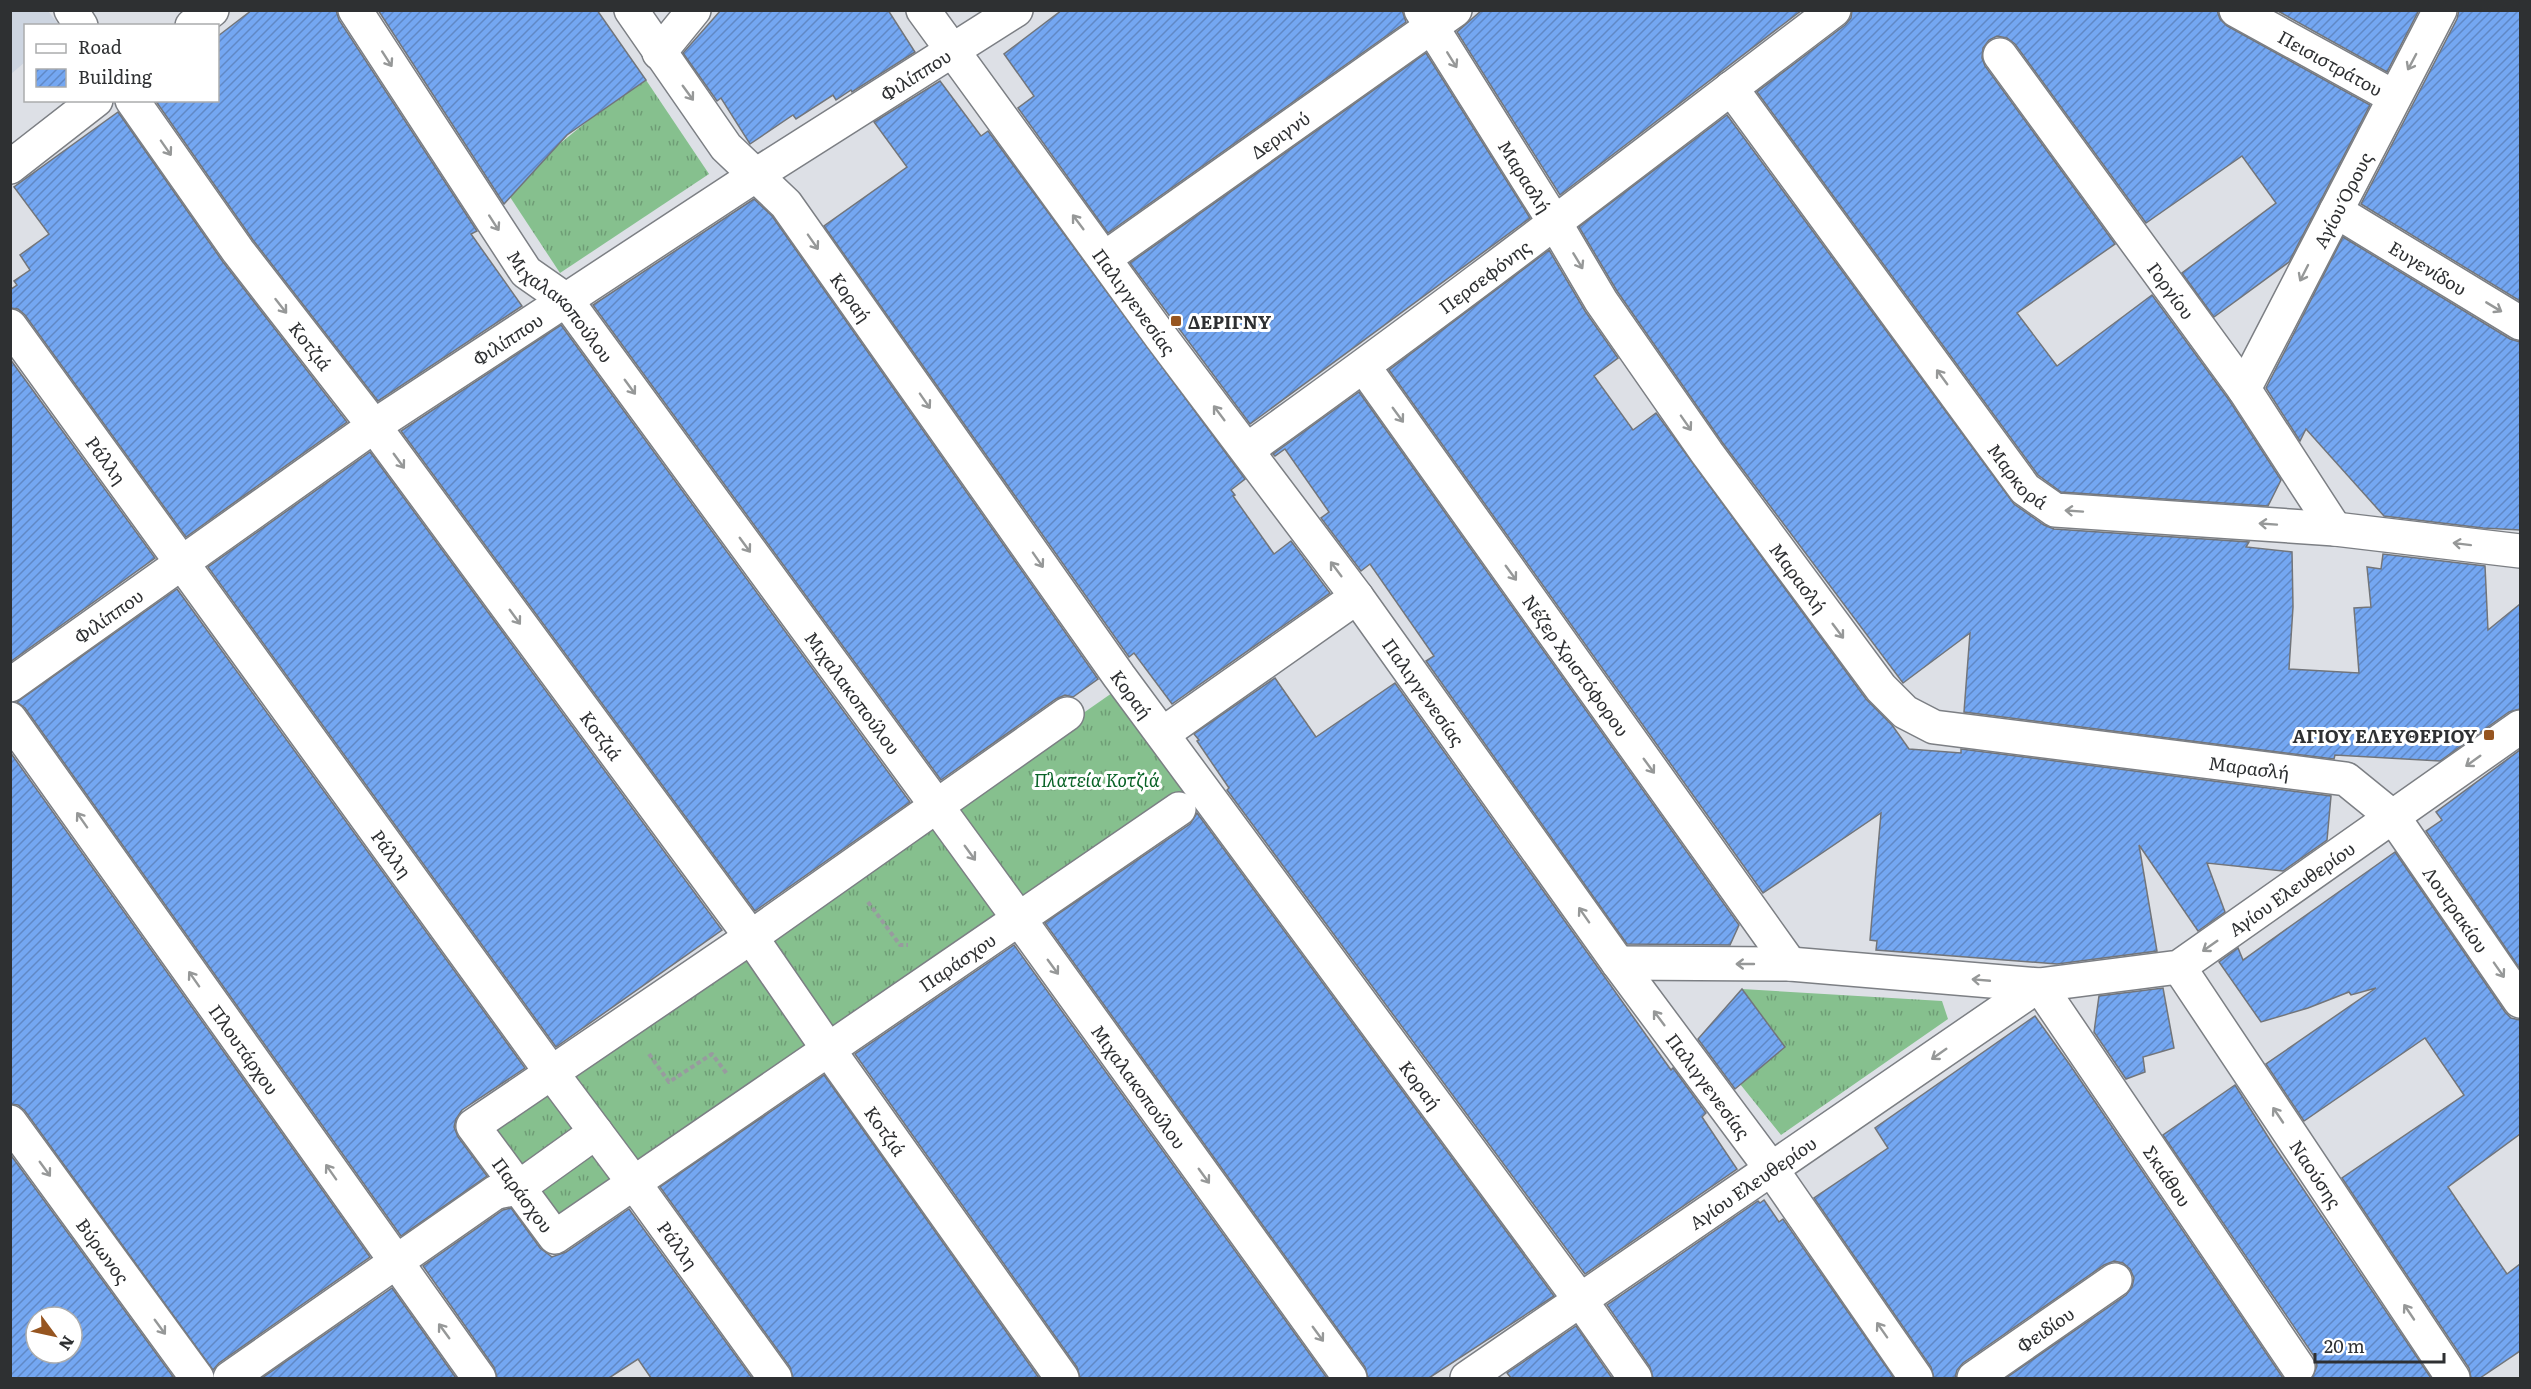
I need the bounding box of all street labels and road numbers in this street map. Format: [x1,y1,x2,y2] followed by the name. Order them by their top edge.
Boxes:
[2274,22,2388,102] street label: Πεισιστράτου
[874,42,956,107] street label: Φιλίππου
[1245,104,1315,165] street label: Δεριγνύ
[1492,134,1558,217] street label: Μαρασλή
[2306,147,2378,253] street label: Αγίου Όρους
[1432,233,1535,319] street label: Περσεφόνης
[2384,233,2472,301] street label: Ευγενίδου
[1087,242,1183,360] street label: Παλιγγενεσίας
[501,244,621,368] street label: Μιχαλακοπούλου
[2142,256,2202,324] street label: Γοργίου
[825,266,878,327] street label: Κοραή
[467,305,548,372] street label: Φιλίππου
[284,315,339,376] street label: Κοτζιά
[80,430,134,489] street label: Ράλλη
[1982,437,2054,515] street label: Μαρκορά
[1764,537,1834,618] street label: Μαρασλή
[68,581,148,649] street label: Φιλίππου
[1517,589,1636,741] street label: Nέζερ Χριστόφορου
[799,625,908,760] street label: Μιχαλακοπούλου
[1377,632,1472,751] street label: Παλιγγενεσίας
[1105,663,1159,724] street label: Κοραή
[574,704,629,765] street label: Κοτζιά
[2207,748,2291,785] street label: Μαρασλή
[365,823,419,883] street label: Ράλλη
[2222,834,2360,942] street label: Αγίου Ελευθερίου
[2417,860,2496,957] street label: Λουτρακίου
[913,926,1001,997] street label: Παράσχου
[203,998,286,1100] street label: Πλουτάρχου
[1086,1019,1193,1154] street label: Μιχαλακοπούλου
[1660,1027,1758,1144] street label: Παλιγγενεσίας
[1394,1054,1448,1115] street label: Κοραή
[859,1100,913,1161] street label: Κοτζιά
[1683,1129,1821,1235] street label: Αγίου Ελευθερίου
[2284,1134,2349,1213] street label: Ναούσης
[2137,1139,2199,1212] street label: Σκιάθου
[487,1151,561,1238] street label: Παράσχου
[71,1212,137,1289] street label: Βύρωνος
[652,1215,705,1274] street label: Ράλλη
[2010,1299,2079,1358] street label: Φειδίου

